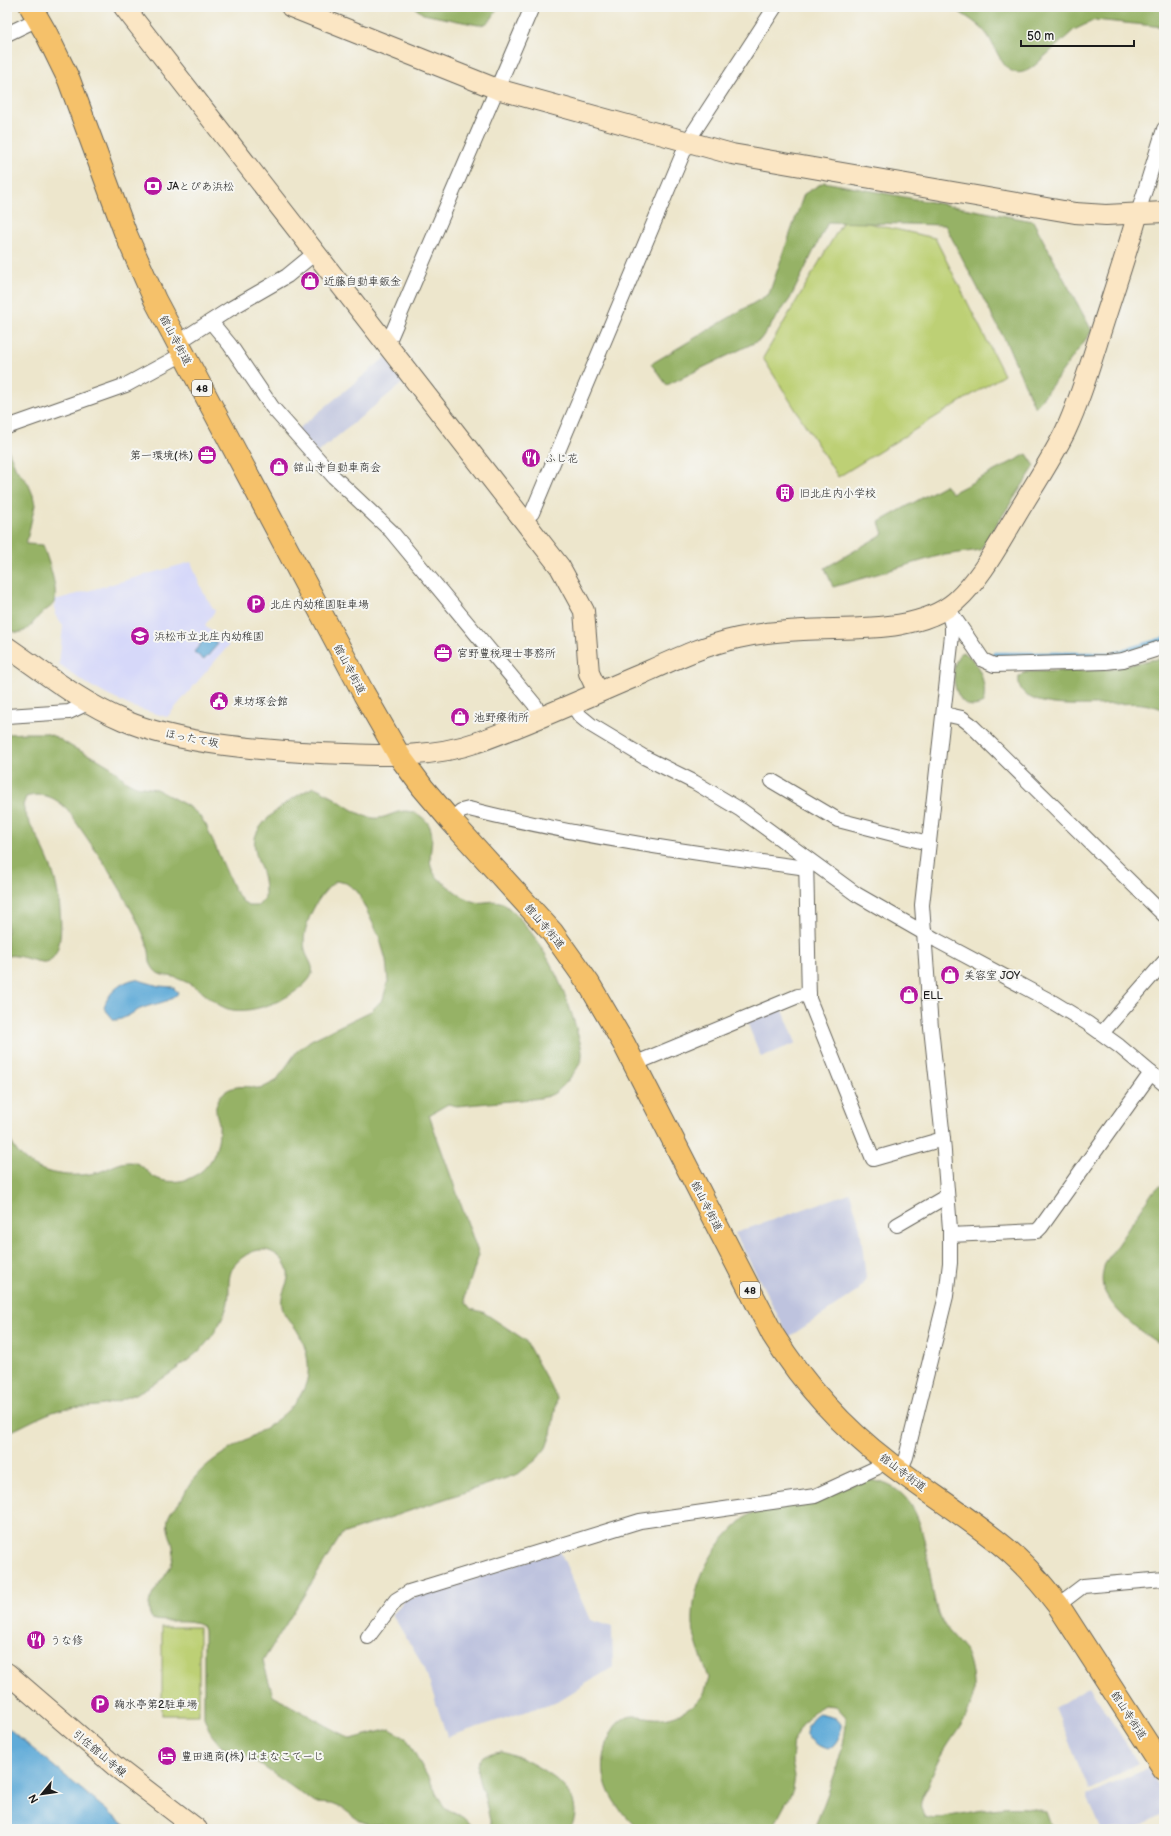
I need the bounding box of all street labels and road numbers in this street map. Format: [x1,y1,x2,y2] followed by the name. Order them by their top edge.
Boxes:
[157,313,194,368] street label: 舘山寺街道
[192,380,212,396] road number: 48
[331,642,368,697] street label: 舘山寺街道
[164,727,220,750] street label: ほったて坂
[522,901,567,952] street label: 舘山寺街道
[688,1179,725,1234] street label: 舘山寺街道
[740,1282,760,1298] road number: 48
[877,1451,929,1494] street label: 舘山寺街道
[1108,1689,1149,1742] street label: 舘山寺街道
[70,1727,129,1780] street label: 引佐舘山寺線

